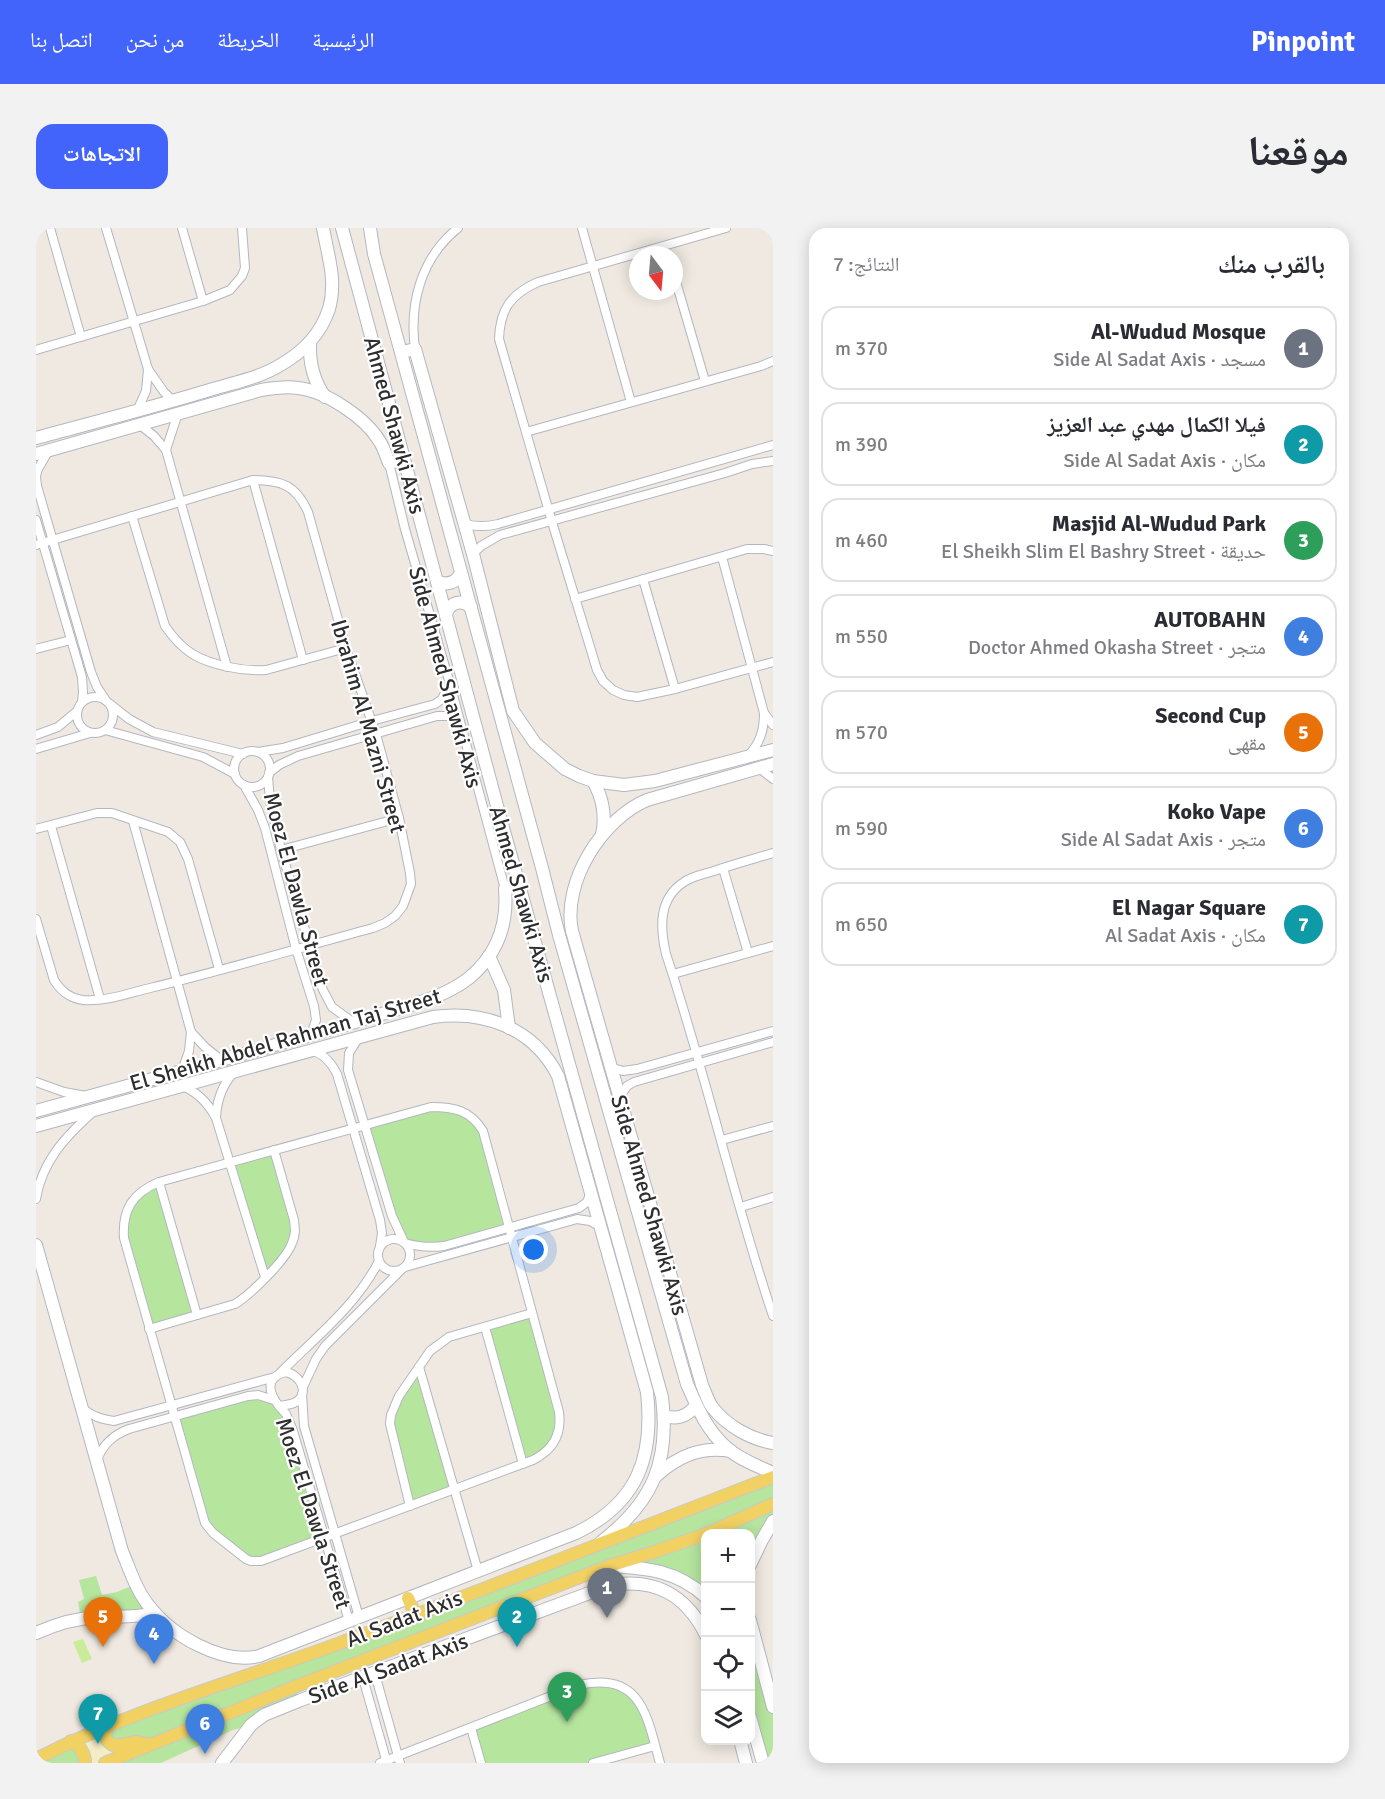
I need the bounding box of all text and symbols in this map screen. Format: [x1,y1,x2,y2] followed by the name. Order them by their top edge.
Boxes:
[1251,25,1355,59] text: Pinpoint
[30,27,93,53] text: اتصل بنا
[126,27,184,53] text: من نحن
[217,27,279,53] text: الخريطة
[312,27,374,53] text: الرئيسية
[36,124,168,189] button: الاتجاهات
[1248,126,1349,177] text: موقعنا
[629,246,683,300] north arrow
[1218,249,1325,281] text: بالقرب منك
[833,252,900,277] text: النتائج: 7
[1091,318,1266,345] text: Al-Wudud Mosque
[358,334,431,517] street label: Ahmed Shawki Axis
[835,336,888,361] text: 370 m
[1298,336,1309,361] text: 1
[1053,347,1266,372] text: مسجد · Side Al Sadat Axis
[1047,411,1266,438] text: فيلا الكمال مهدي عبد العزيز
[835,432,888,457] text: 390 m
[1298,432,1309,457] text: 2
[1063,448,1266,473] text: مكان · Side Al Sadat Axis
[1052,510,1266,537] text: Masjid Al-Wudud Park
[835,528,888,553] text: 460 m
[1298,528,1309,553] text: 3
[941,539,1266,564] text: حديقة · El Sheikh Slim El Bashry Street
[403,563,488,791] street label: Side Ahmed Shawki Axis
[1154,606,1266,633] text: AUTOBAHN
[325,616,412,836] street label: Ibrahim Al Mazni Street
[835,624,888,649] text: 550 m
[1298,624,1309,649] text: 4
[968,635,1266,660] text: متجر · Doctor Ahmed Okasha Street
[1155,702,1266,729] text: Second Cup
[835,720,888,745] text: 570 m
[1298,720,1309,745] text: 5
[1228,731,1266,756] text: مقهى
[258,789,335,989] street label: Moez El Dawla Street
[1167,798,1266,825] text: Koko Vape
[483,803,560,986] street label: Ahmed Shawki Axis
[835,816,888,841] text: 590 m
[1298,816,1309,841] text: 6
[1061,827,1266,852] text: متجر · Side Al Sadat Axis
[1112,894,1266,921] text: El Nagar Square
[835,912,888,937] text: 650 m
[1298,912,1309,937] text: 7
[1105,923,1266,948] text: مكان · Al Sadat Axis
[127,982,444,1097] street label: El Sheikh Abdel Rahman Taj Street
[605,1092,694,1319] street label: Side Ahmed Shawki Axis
[519,1235,548,1264] your location
[270,1414,357,1612] street label: Moez El Dawla Street
[701,1529,755,1745] map controls
[701,1529,755,1583] button: +
[588,1568,626,1618] pin: 1
[701,1583,755,1637] button: −
[342,1584,466,1653] street label: Al Sadat Axis
[84,1598,122,1647] pin: 5
[498,1598,536,1647] pin: 2
[134,1614,174,1664] pin: 4
[305,1627,472,1710] street label: Side Al Sadat Axis
[701,1637,755,1691] button: locate
[548,1672,586,1722] pin: 3
[701,1691,755,1745] button: layers
[78,1694,118,1744] pin: 7
[186,1704,224,1754] pin: 6

